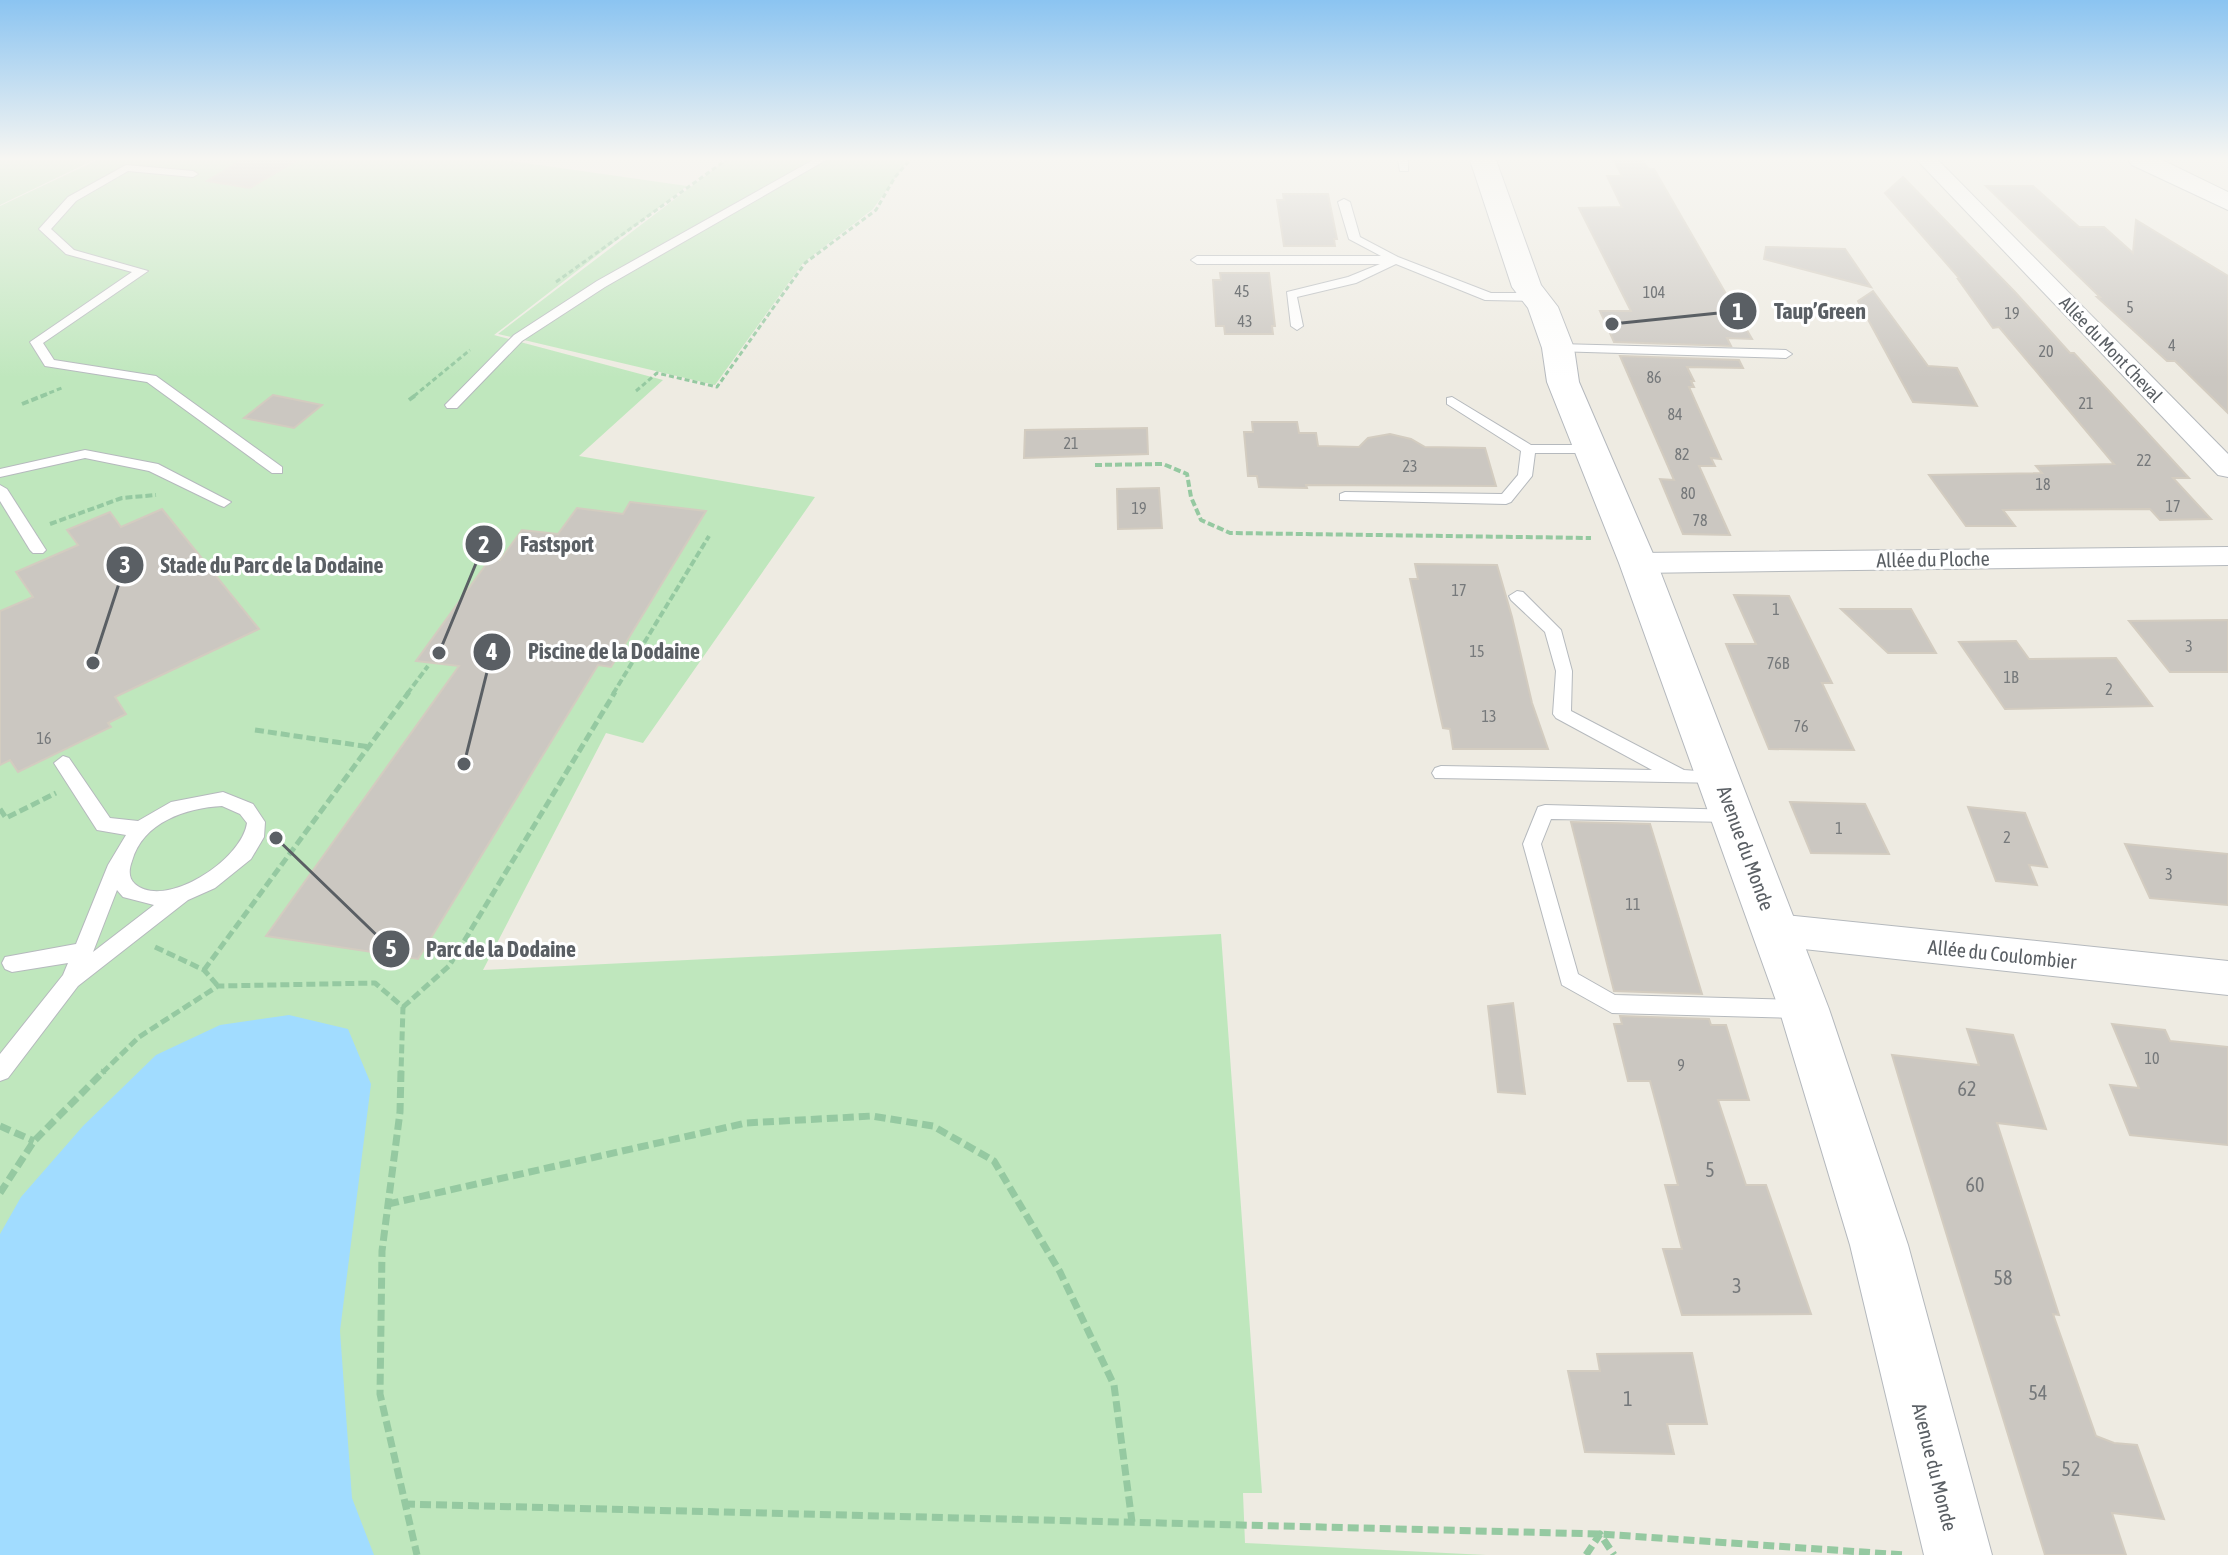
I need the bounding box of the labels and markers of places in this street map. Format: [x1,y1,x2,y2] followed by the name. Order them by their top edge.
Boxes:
[1718,288,1881,334] callout: Taup’Green
[464,521,610,567] callout: Fastsport
[105,542,400,588] callout: Stade du Parc de la Dodaine
[472,629,716,675] callout: Piscine de la Dodaine
[371,926,592,972] callout: Parc de la Dodaine

